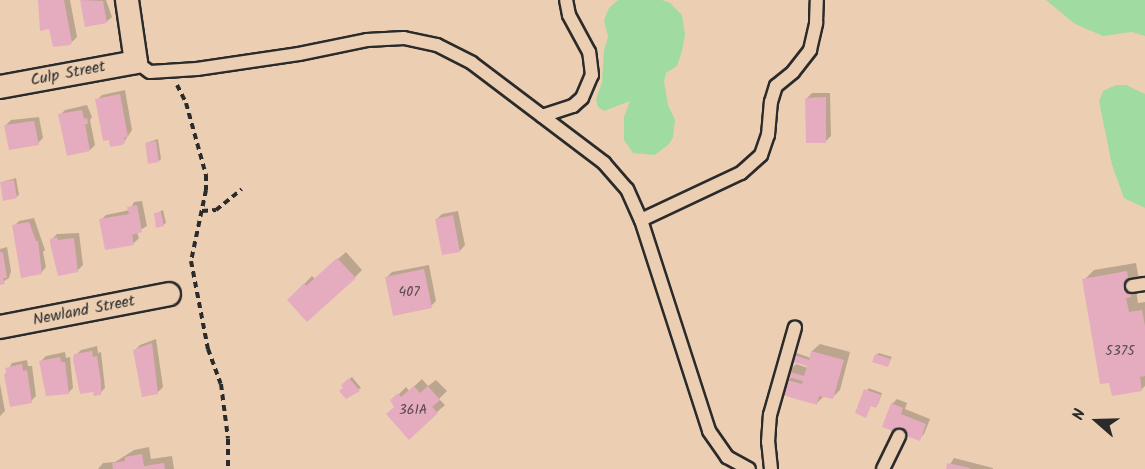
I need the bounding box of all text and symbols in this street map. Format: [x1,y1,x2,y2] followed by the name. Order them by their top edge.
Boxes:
[29,57,107,91] street label: Culp Street
[398,284,420,300] house number: 407
[31,292,137,330] street label: Newland Street
[1105,343,1135,359] house number: 5375
[1067,391,1127,451] north arrow
[399,402,427,418] house number: 361A
[1066,406,1093,424] text: N

